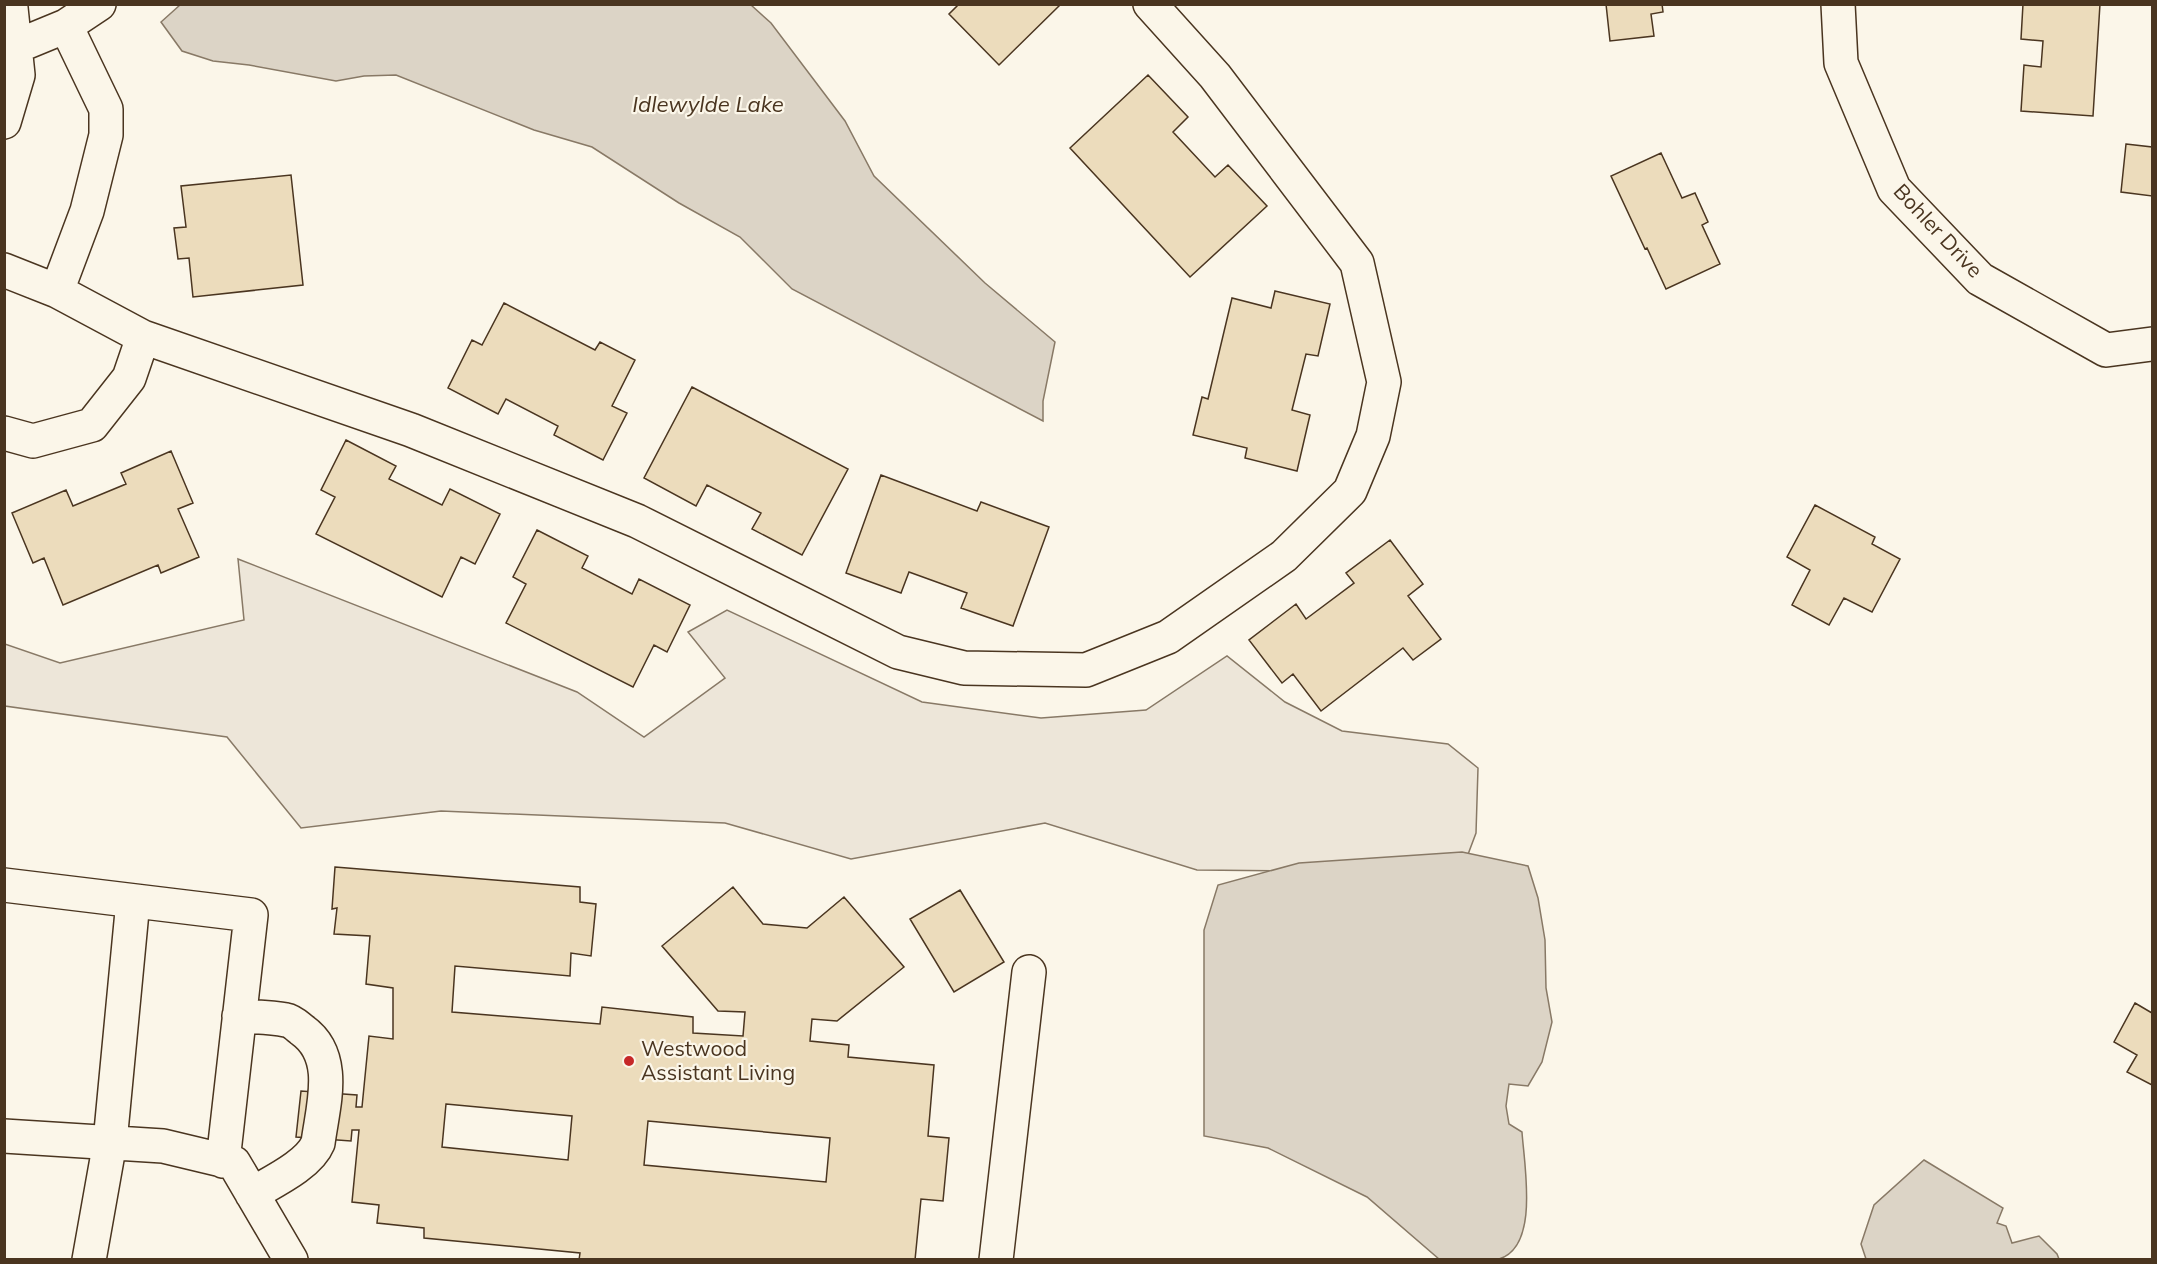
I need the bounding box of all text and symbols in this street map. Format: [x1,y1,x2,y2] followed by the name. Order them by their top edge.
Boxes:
[632,90,784,118] water label: Idlewylde Lake
[1889,178,1989,283] street label: Bohler Drive
[641,1035,795,1085] place label: Westwood Assistant Living
[622,1054,636,1068] marker: Westwood Assistant Living

